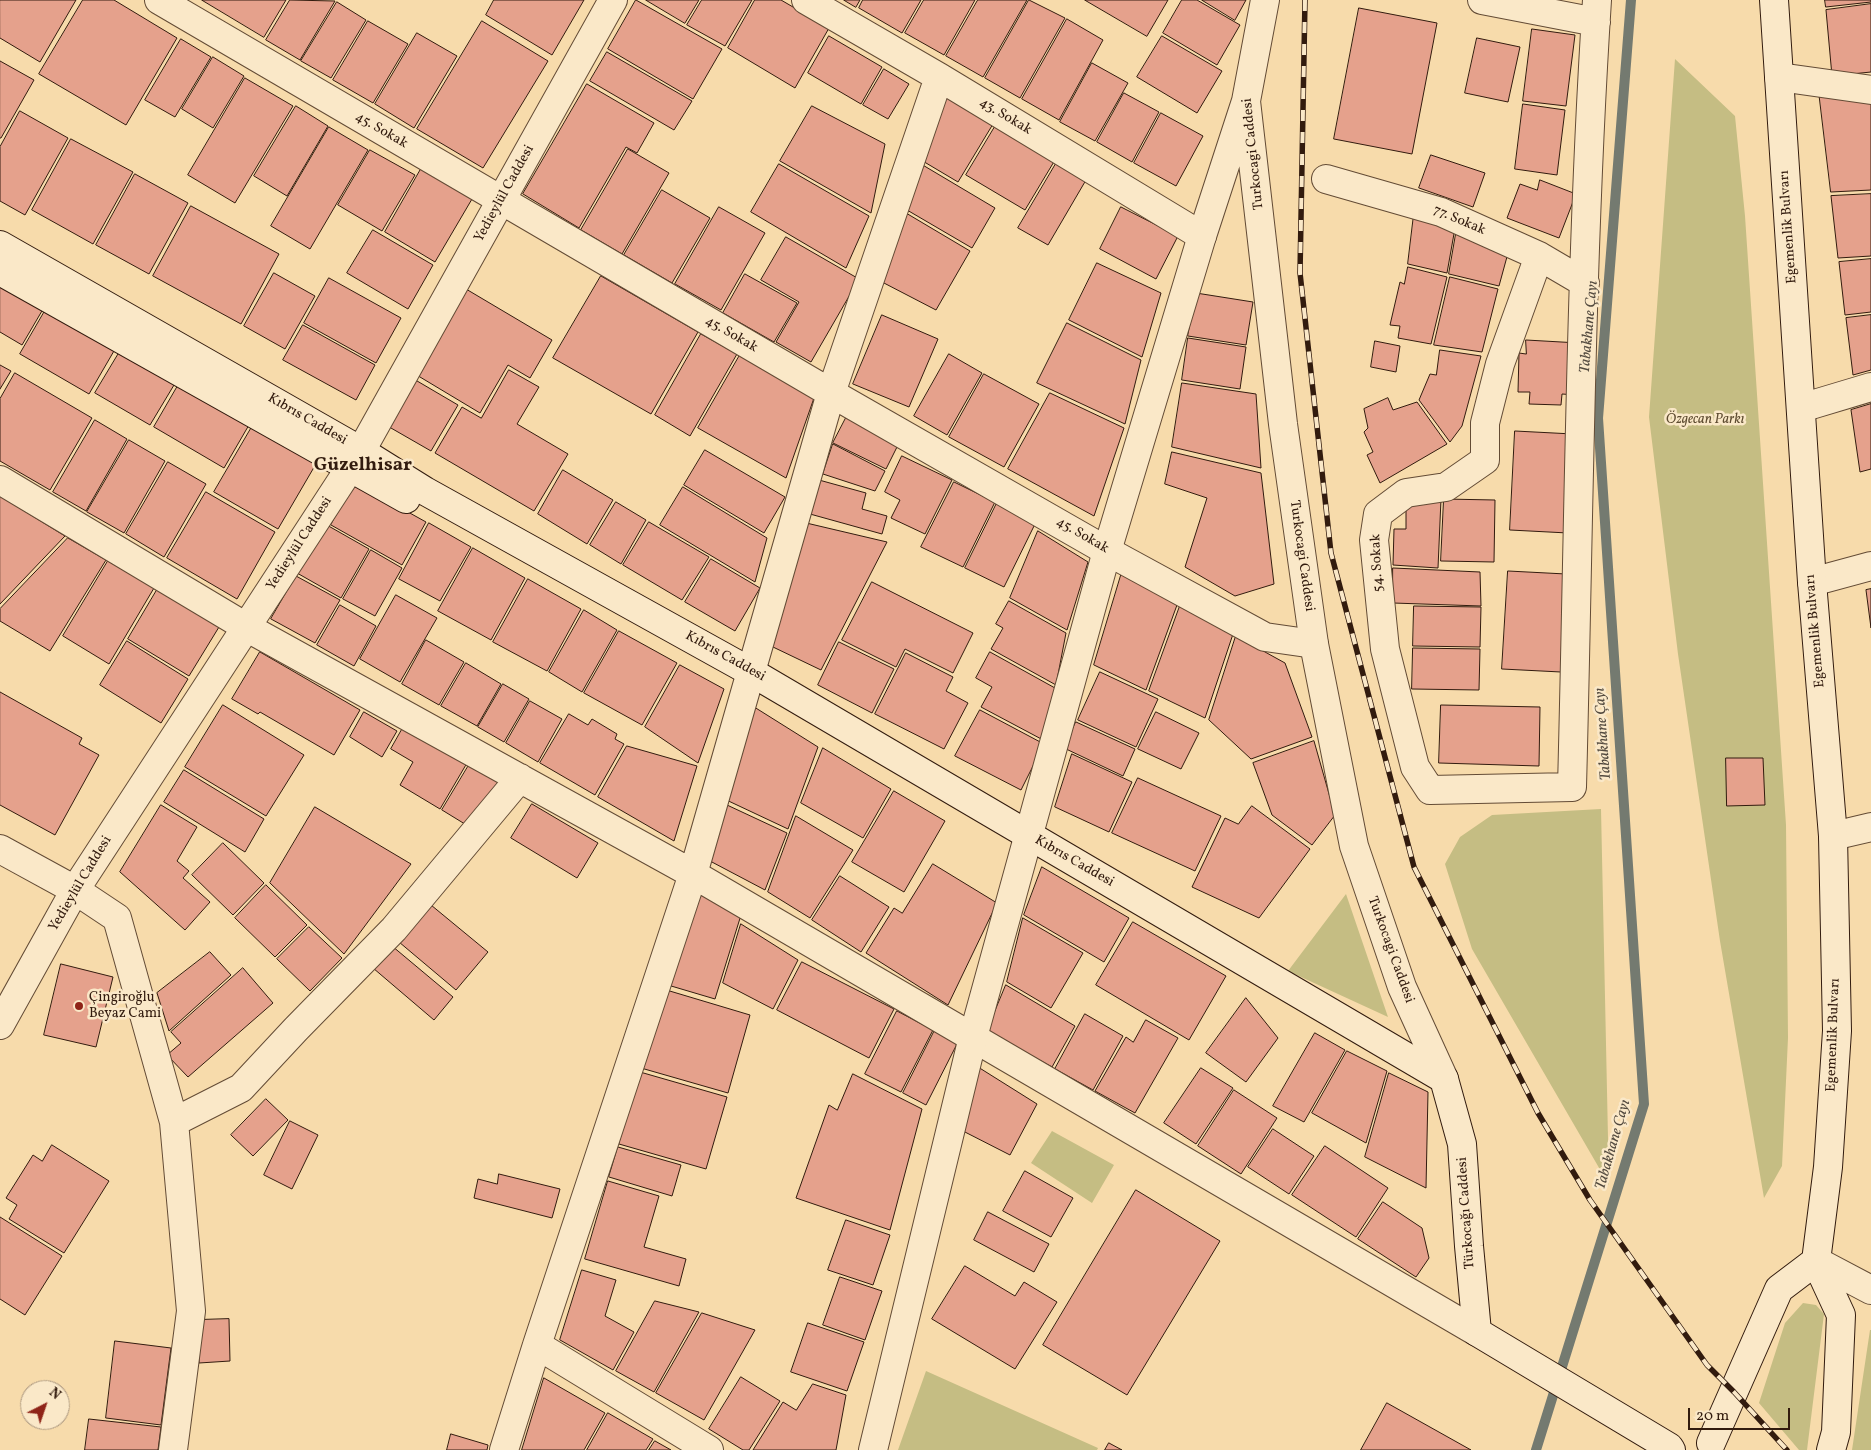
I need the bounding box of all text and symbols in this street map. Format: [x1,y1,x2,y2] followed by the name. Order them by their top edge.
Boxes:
[976,95,1034,139] street label: 43. Sokak
[1240,97,1268,211] street label: Turkocagi Caddesi
[352,109,410,153] street label: 45. Sokak
[471,143,539,245] street label: Yedieylül Caddesi
[1777,170,1801,284] street label: Egemenlik Bulvarı
[1430,202,1488,240] street label: 77. Sokak
[1577,280,1603,374] water label: Tabakhane Çayı
[702,313,760,357] street label: 45. Sokak
[264,390,350,450] street label: Kıbrıs Caddesi
[1666,412,1744,428] park label: Özgecan Parkı
[314,456,412,478] district label: Güzelhisar
[263,494,337,594] street label: Yedieylül Caddesi
[1285,499,1317,613] street label: Turkocagi Caddesi
[1053,514,1111,558] street label: 45. Sokak
[1368,533,1388,593] street label: 54. Sokak
[1803,574,1829,688] street label: Egemenlik Bulvarı
[682,628,768,686] street label: Kıbrıs Caddesi
[1592,687,1616,781] water label: Tabakhane Çayı
[1031,832,1117,892] street label: Kıbrıs Caddesi
[46,833,116,935] street label: Yedieylül Caddesi
[1363,894,1417,1006] street label: Turkocagi Caddesi
[1824,978,1844,1092] street label: Egemenlik Bulvarı
[89,990,161,1022] place label: Çingiroğlu Beyaz Cami
[73,1000,85,1012] marker: Çingiroğlu Beyaz Cami
[1593,1098,1635,1192] water label: Tabakhane Çayı
[1455,1156,1479,1270] street label: Türkocağı Caddesi
[20,1380,70,1430] north arrow
[44,1384,65,1405] text: N
[1691,1398,1794,1430] scale bar
[1696,1406,1729,1427] text: 20 m

